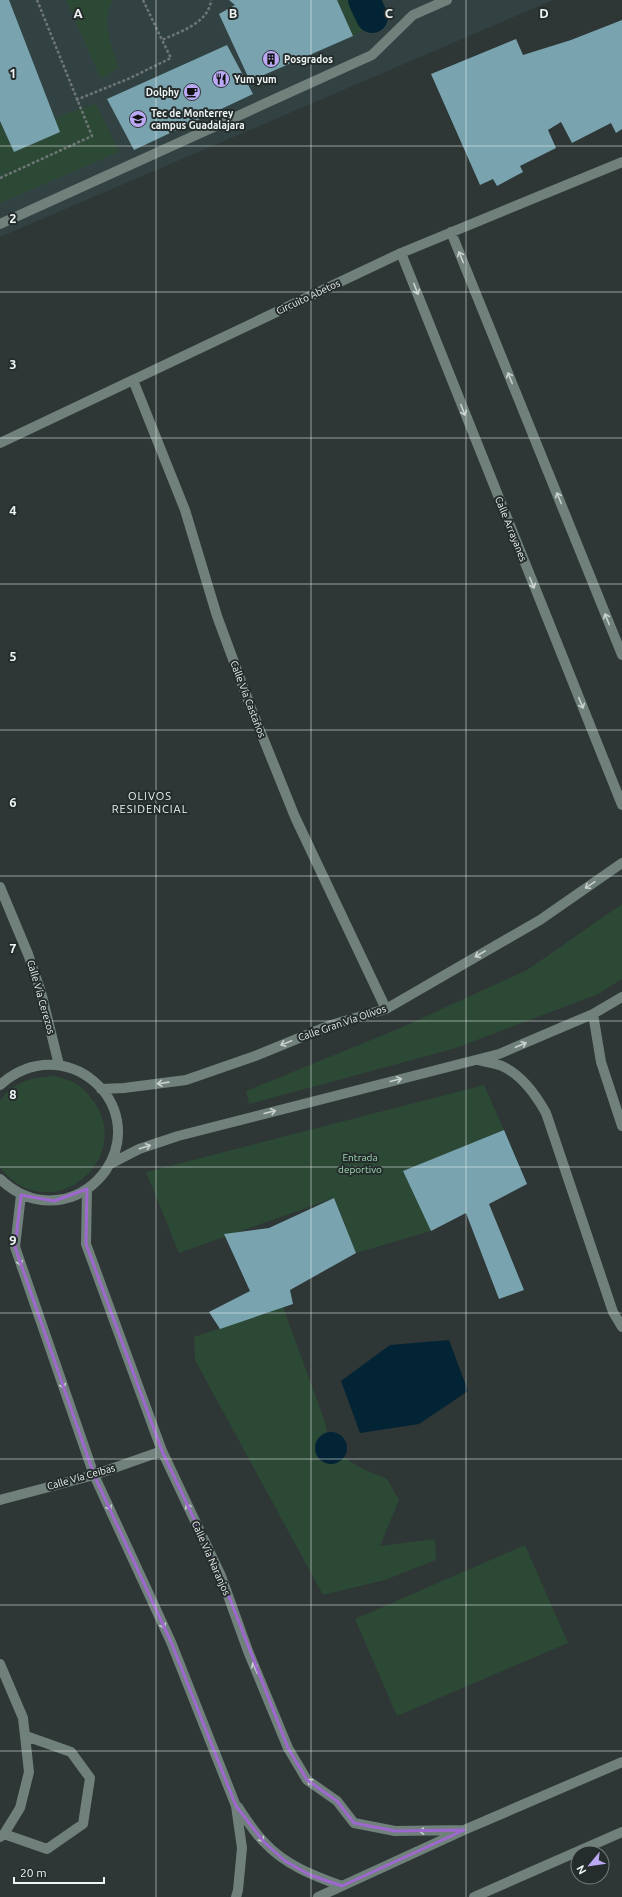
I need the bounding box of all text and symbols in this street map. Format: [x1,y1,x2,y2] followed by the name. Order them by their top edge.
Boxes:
[73,6,83,20] text: A
[229,6,238,20] text: B
[385,6,394,20] text: C
[539,6,549,20] text: D
[261,49,281,69] building icon: Posgrados
[284,54,333,65] place label: Posgrados
[9,66,17,80] text: 1
[211,69,231,89] restaurant icon: Yum yum
[234,74,277,85] place label: Yum yum
[182,82,202,102] cafe icon: Dolphy
[146,87,180,98] place label: Dolphy
[151,108,245,131] place label: Tec de Monterrey campus Guadalajara
[128,109,148,129] school or university icon: Tec de Monterrey campus Guadalajara
[9,211,17,225] text: 2
[457,252,464,264] one-way arrow
[274,277,342,317] street label: Circuito Abetos
[412,282,420,294] one-way arrow
[9,357,17,371] text: 3
[505,372,513,384] one-way arrow
[460,403,467,415] one-way arrow
[554,493,562,505] one-way arrow
[493,495,529,563] street label: Calle Arrayanes
[9,503,17,517] text: 4
[529,576,537,588] one-way arrow
[603,613,611,625] one-way arrow
[9,649,17,663] text: 5
[228,659,268,739] street label: Calle Vía Castaños
[578,697,585,709] one-way arrow
[112,790,188,815] district label: OLIVOS RESIDENCIAL
[9,795,17,809] text: 6
[585,881,596,889] one-way arrow
[9,941,17,955] text: 7
[474,951,486,959] one-way arrow
[25,959,57,1035] street label: Calle Vía Cerezos
[297,1003,387,1043] street label: Calle Gran Vía Olivos
[281,1040,293,1048] one-way arrow
[515,1041,527,1048] one-way arrow
[389,1076,402,1084] one-way arrow
[157,1079,170,1087] one-way arrow
[9,1087,17,1101] text: 8
[263,1108,276,1116] one-way arrow
[139,1142,151,1150] one-way arrow
[338,1152,382,1175] park label: Entrada deportivo
[9,1233,17,1247] text: 9
[16,1254,24,1266] one-way arrow
[59,1377,66,1390] one-way arrow
[46,1462,116,1492] street label: Calle Vía Ceibas
[105,1498,112,1510] one-way arrow
[185,1503,192,1515] one-way arrow
[190,1519,232,1597] street label: Calle Vía Naranjos
[159,1616,166,1628] one-way arrow
[250,1662,258,1674] one-way arrow
[307,1779,318,1787] one-way arrow
[419,1827,432,1835] one-way arrow
[256,1831,264,1842] one-way arrow
[570,1845,610,1885] north arrow
[14,1859,104,1885] scale bar
[574,1863,588,1876] text: N
[20,1866,47,1879] text: 20 m

